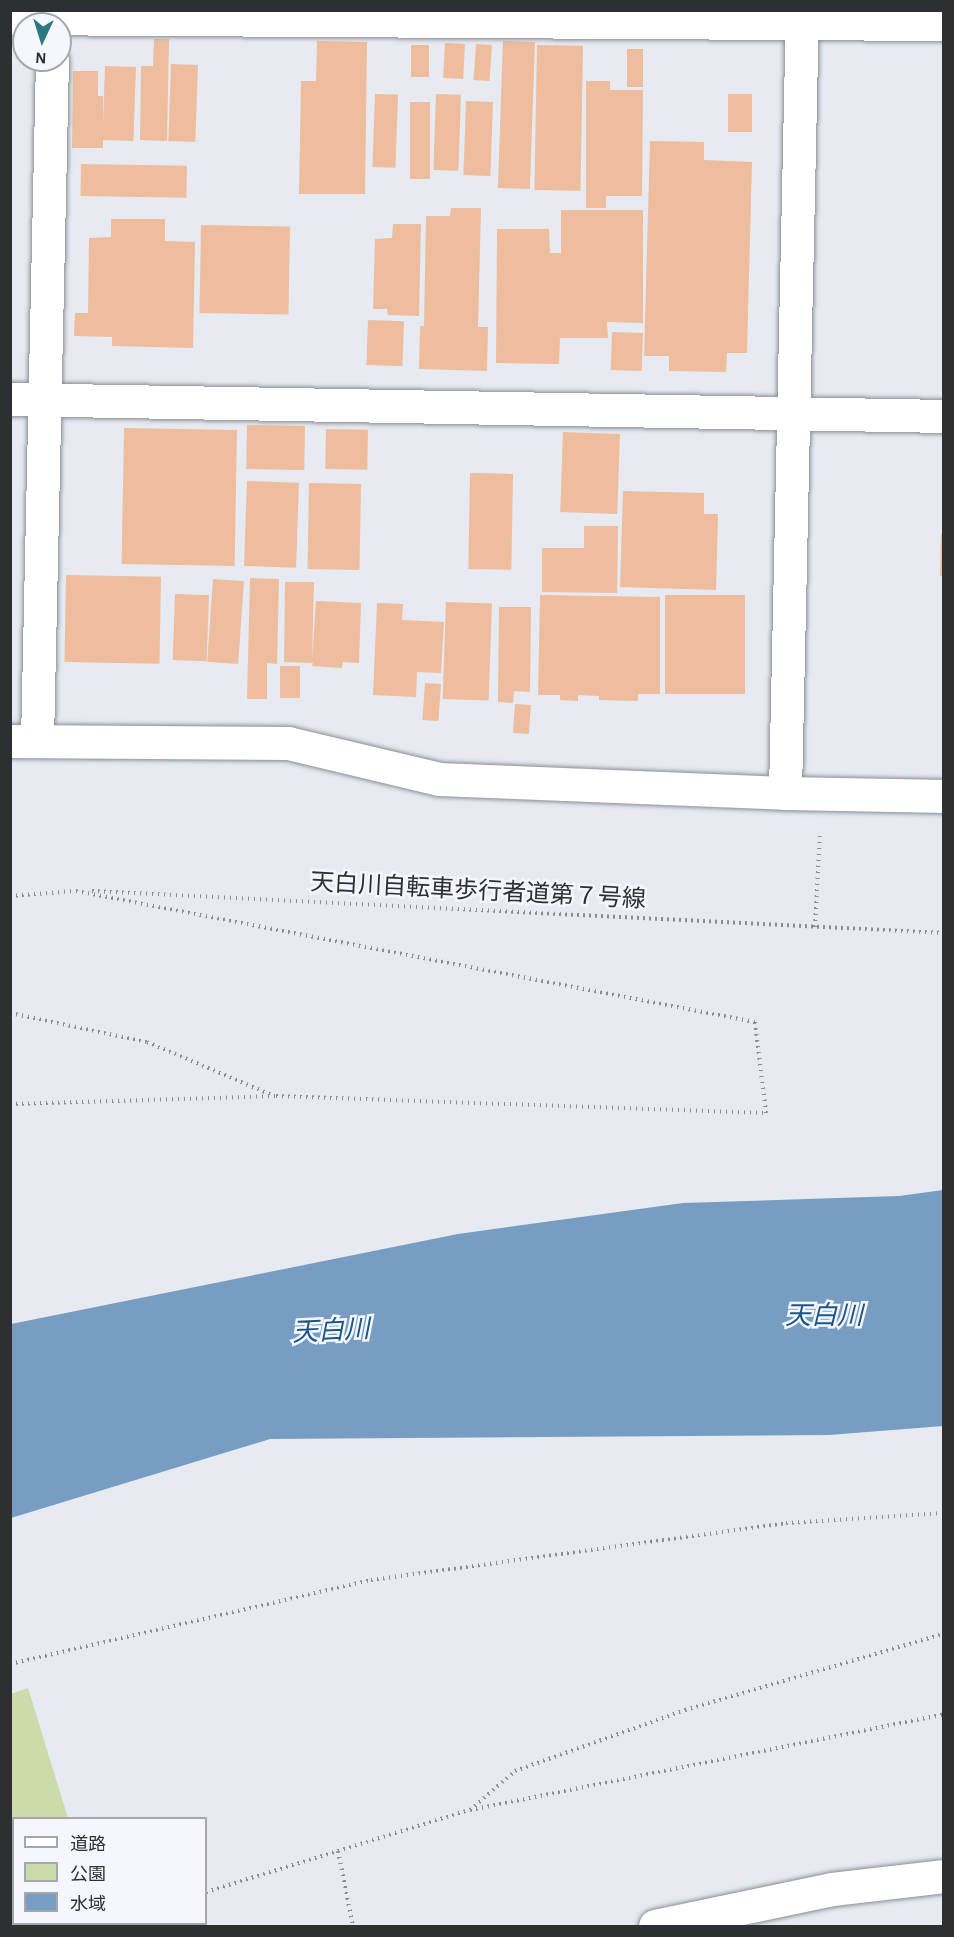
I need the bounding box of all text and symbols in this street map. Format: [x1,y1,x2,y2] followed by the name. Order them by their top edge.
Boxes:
[12,12,72,72] north arrow
[35,50,47,66] text: N
[309,869,647,915] street label: 天白川自転車歩行者道第７号線
[785,1301,863,1333] water label: 天白川
[291,1314,371,1350] water label: 天白川
[12,1817,207,1925] legend
[70,1836,106,1854] text: 道路
[70,1866,106,1884] text: 公園
[70,1896,106,1914] text: 水域

